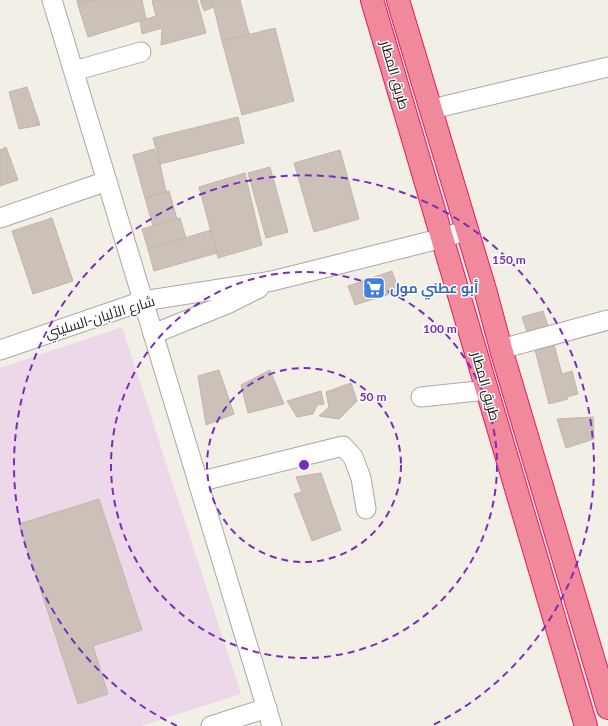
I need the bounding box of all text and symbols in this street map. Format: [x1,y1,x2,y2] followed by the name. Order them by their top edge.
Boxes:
[376,37,413,112] street label: طريق المطار
[492,252,526,267] text: 150 m
[361,275,387,301] supermarket icon: أبو عطني مول
[390,279,478,300] place label: أبو عطني مول
[43,292,158,345] street label: شارع الألبان-السليني
[423,321,457,336] text: 100 m
[467,348,504,423] street label: طريق المطار
[360,389,386,404] text: 50 m
[297,458,311,472] centre of rings

